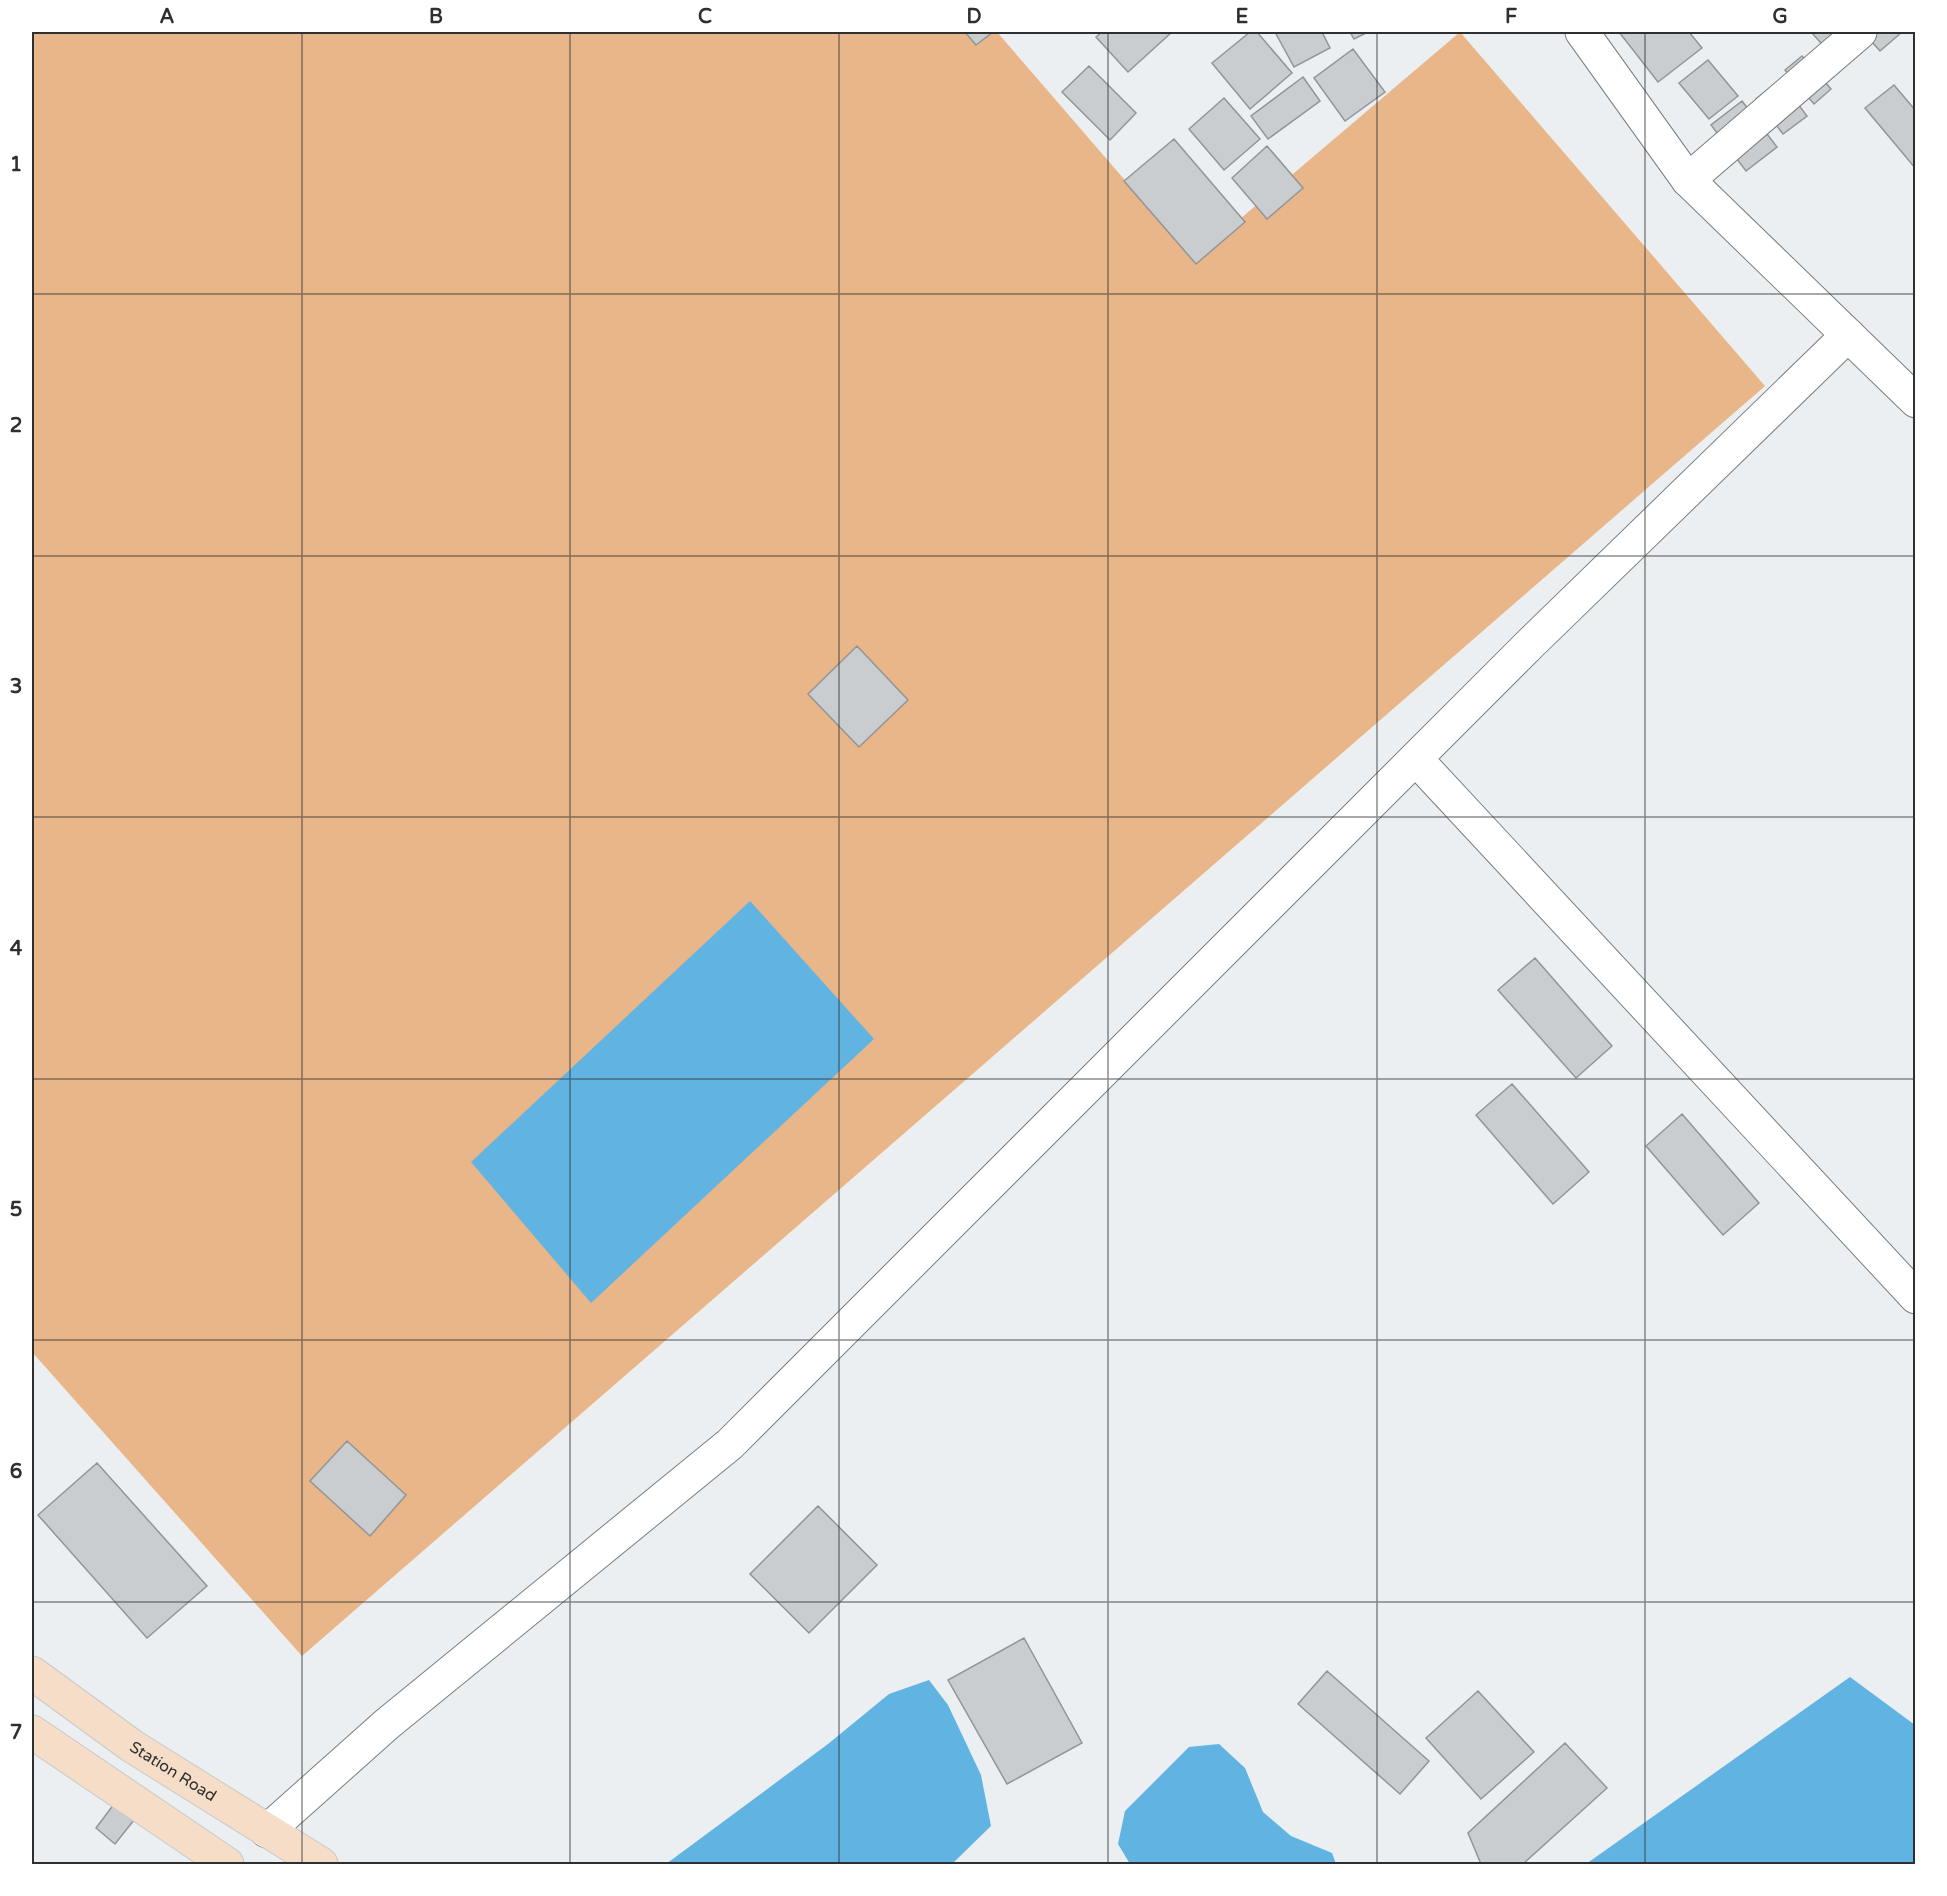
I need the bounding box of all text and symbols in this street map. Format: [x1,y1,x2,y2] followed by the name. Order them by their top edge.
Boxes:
[160,5,175,29] text: A
[429,5,443,29] text: B
[698,5,712,29] text: C
[966,5,982,29] text: D
[1236,5,1249,29] text: E
[1505,5,1517,29] text: F
[1772,5,1788,29] text: G
[10,153,22,177] text: 1
[10,414,22,438] text: 2
[10,675,22,699] text: 3
[10,937,23,961] text: 4
[10,1198,22,1222] text: 5
[10,1460,22,1484] text: 6
[10,1721,22,1745] text: 7
[126,1737,220,1806] street label: Station Road

